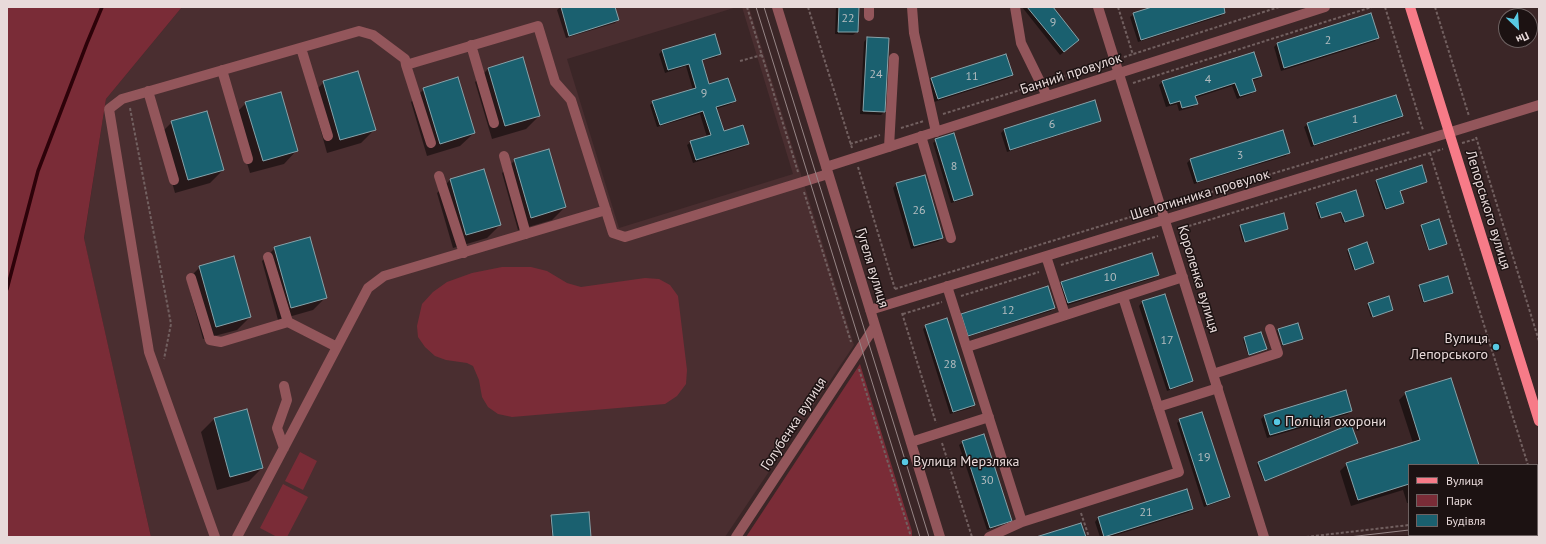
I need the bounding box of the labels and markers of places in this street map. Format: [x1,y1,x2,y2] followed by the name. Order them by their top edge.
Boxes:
[1410,331,1488,364] place label: Вулиця Лепорського
[1491,342,1501,352] marker: Вулиця Лепорського
[1285,414,1386,430] place label: Поліція охорони
[1272,417,1282,427] marker: Поліція охорони
[913,454,1020,470] place label: Вулиця Мерзляка
[900,457,910,467] marker: Вулиця Мерзляка

